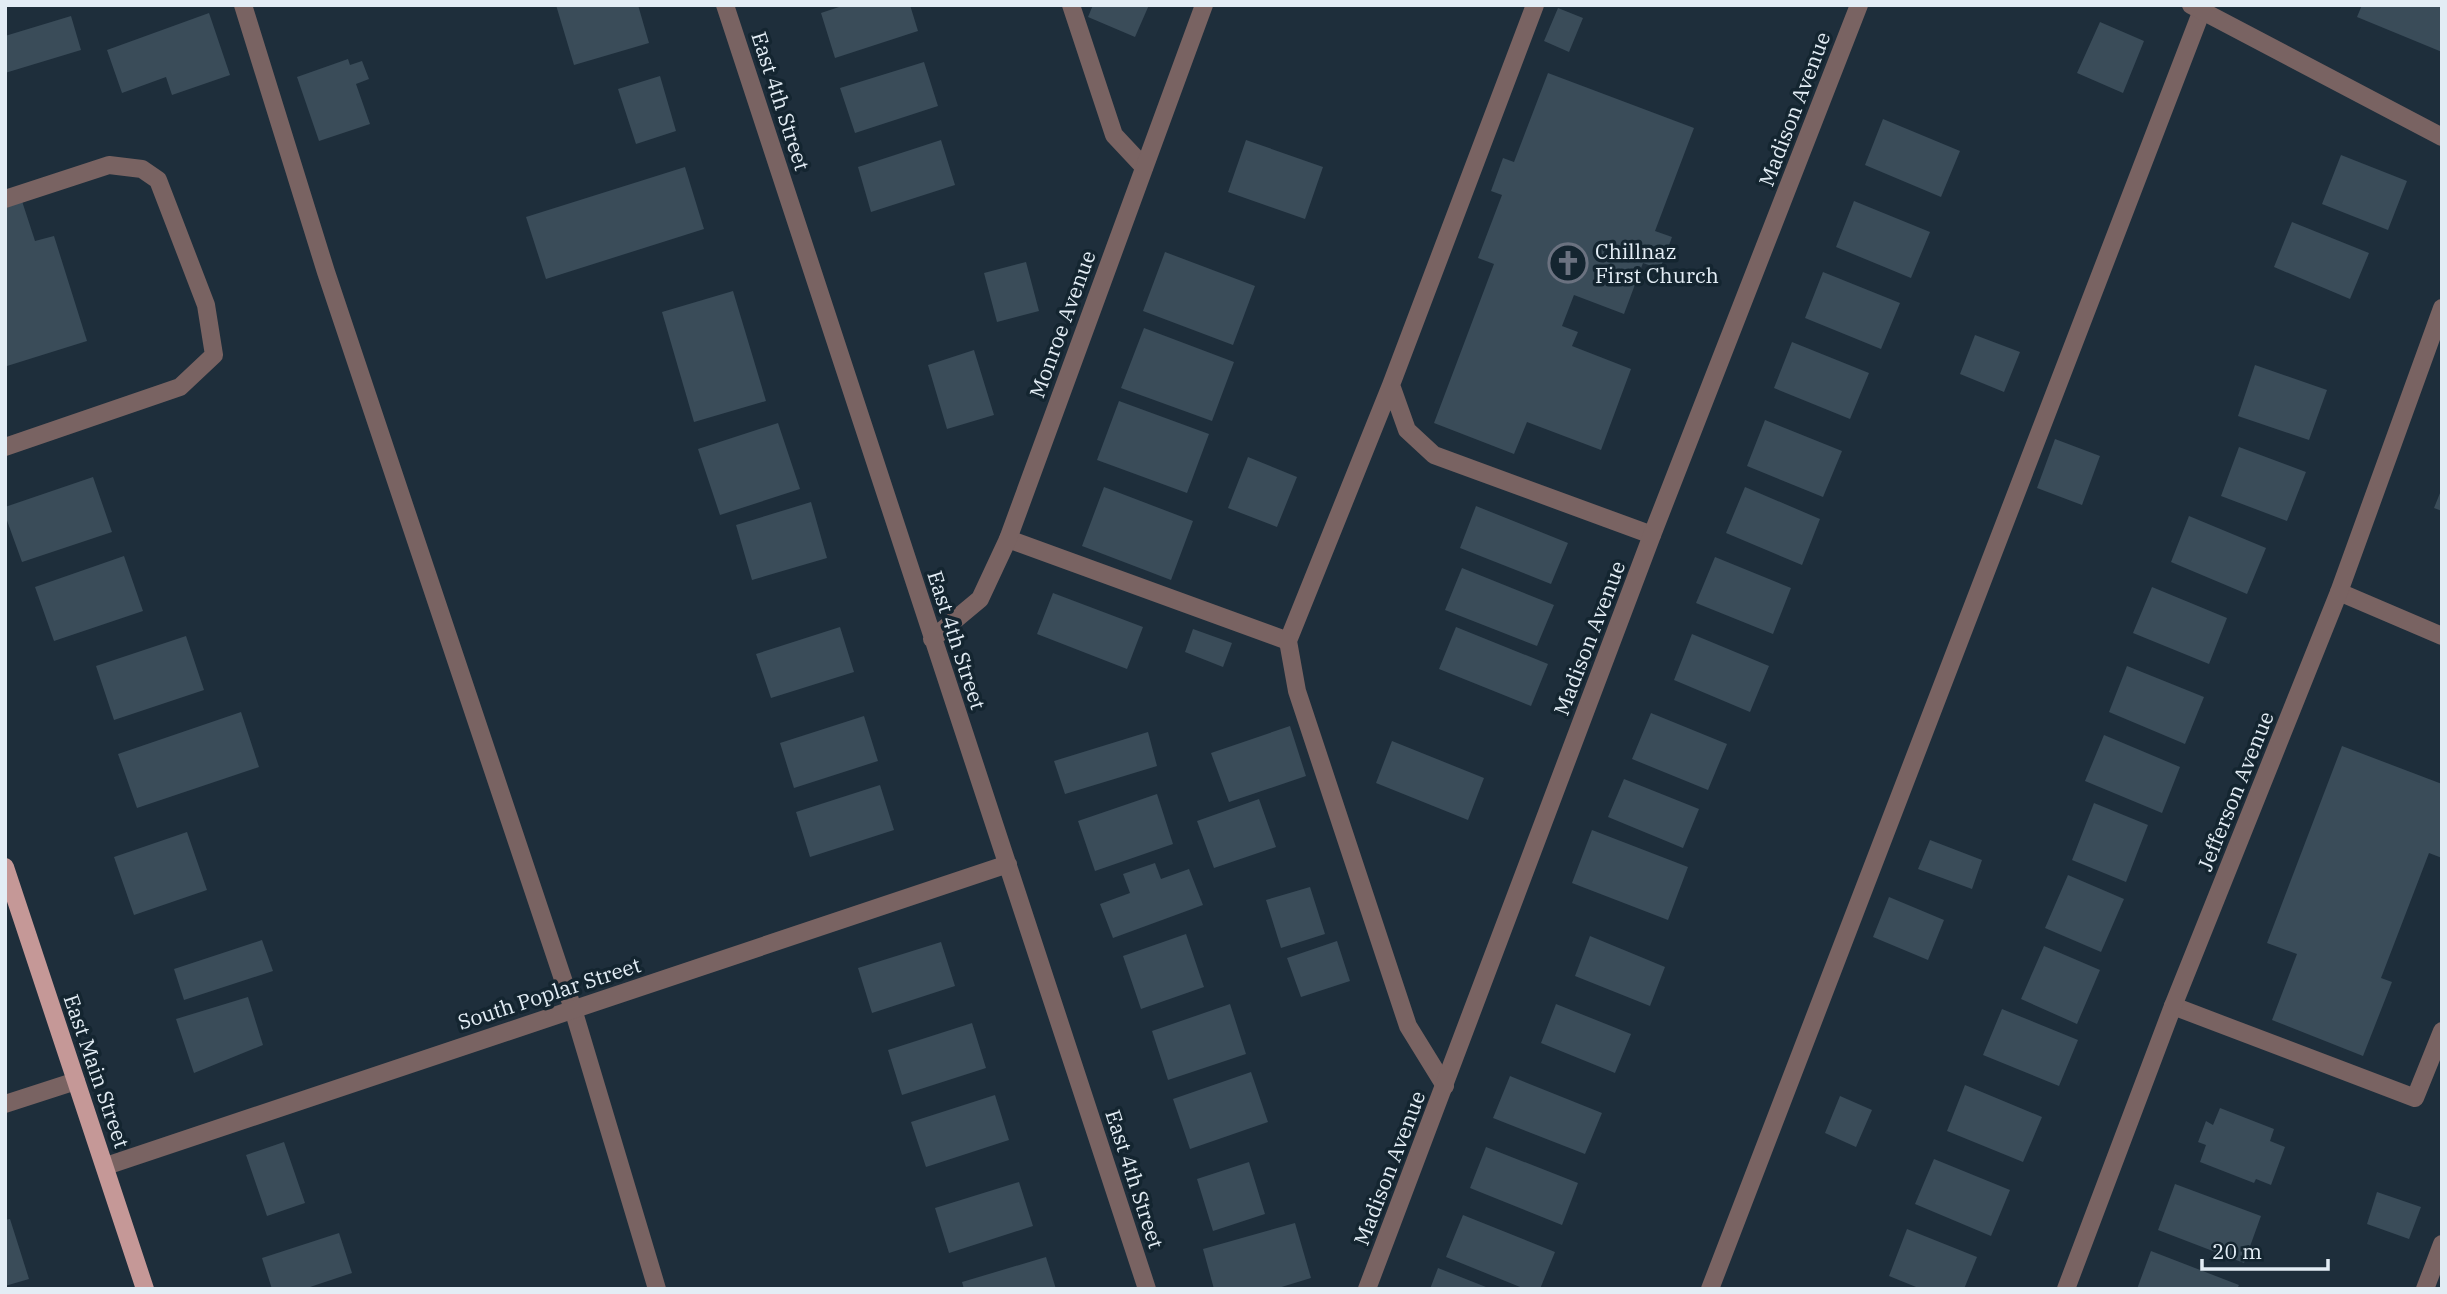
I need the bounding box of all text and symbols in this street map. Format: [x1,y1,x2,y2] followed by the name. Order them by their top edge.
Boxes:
[745,28,817,174] street label: East 4th Street
[1752,28,1836,190] street label: Madison Avenue
[1595,237,1719,289] place label: Chillnaz First Church
[1547,242,1589,284] church icon: Chillnaz First Church
[1022,246,1102,402] street label: Monroe Avenue
[1547,557,1631,719] street label: Madison Avenue
[921,567,993,713] street label: East 4th Street
[2190,707,2280,875] street label: Jefferson Avenue
[454,950,644,1036] street label: South Poplar Street
[58,990,136,1152] street label: East Main Street
[1347,1087,1431,1249] street label: Madison Avenue
[1099,1106,1171,1252] street label: East 4th Street
[2202,1228,2328,1272] scale bar
[2212,1237,2262,1265] text: 20 m

